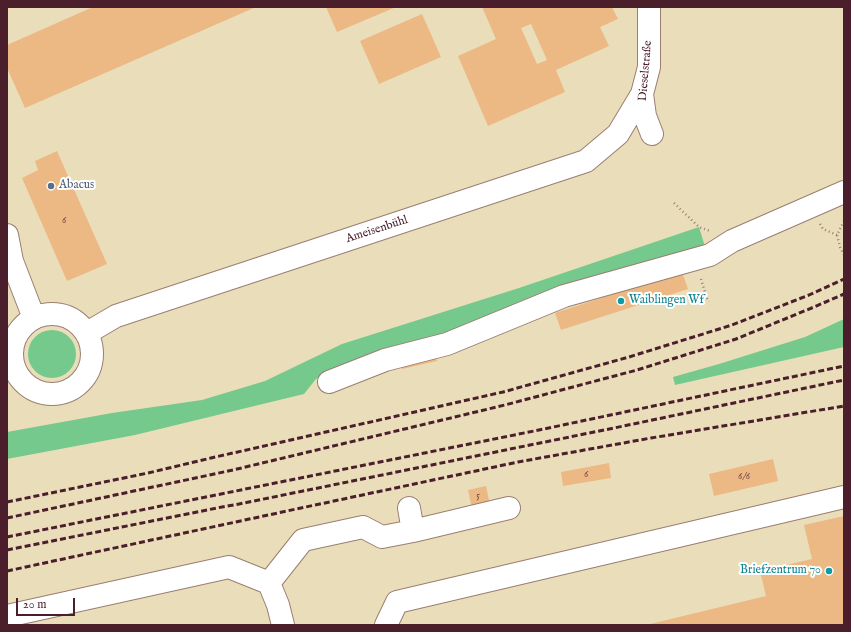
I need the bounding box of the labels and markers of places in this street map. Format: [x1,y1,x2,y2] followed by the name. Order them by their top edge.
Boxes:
[59,179,94,193] place label: Abacus
[46,181,56,191] marker: Abacus
[629,294,704,308] place label: Waiblingen Wf
[616,296,626,306] marker: Waiblingen Wf
[740,564,821,578] place label: Briefzentrum 70
[824,566,834,576] marker: Briefzentrum 70

